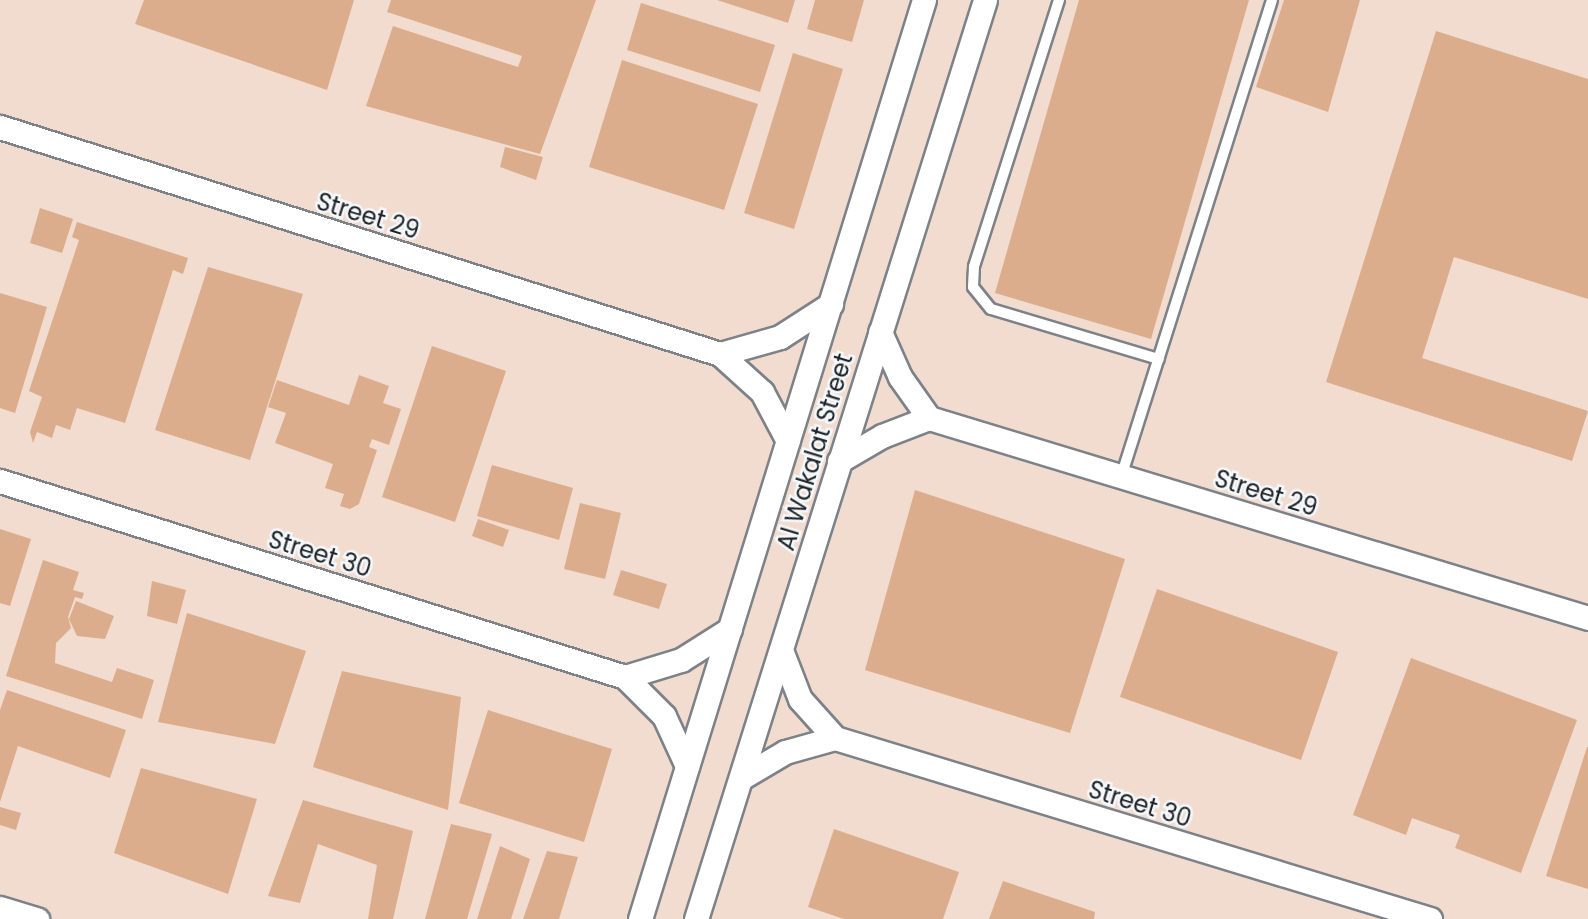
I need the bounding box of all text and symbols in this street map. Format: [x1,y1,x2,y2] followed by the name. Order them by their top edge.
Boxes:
[313,187,423,245] street label: Street 29
[771,350,859,554] street label: Al Wakalat Street
[1211,464,1321,522] street label: Street 29
[265,525,375,583] street label: Street 30
[1085,775,1195,833] street label: Street 30

